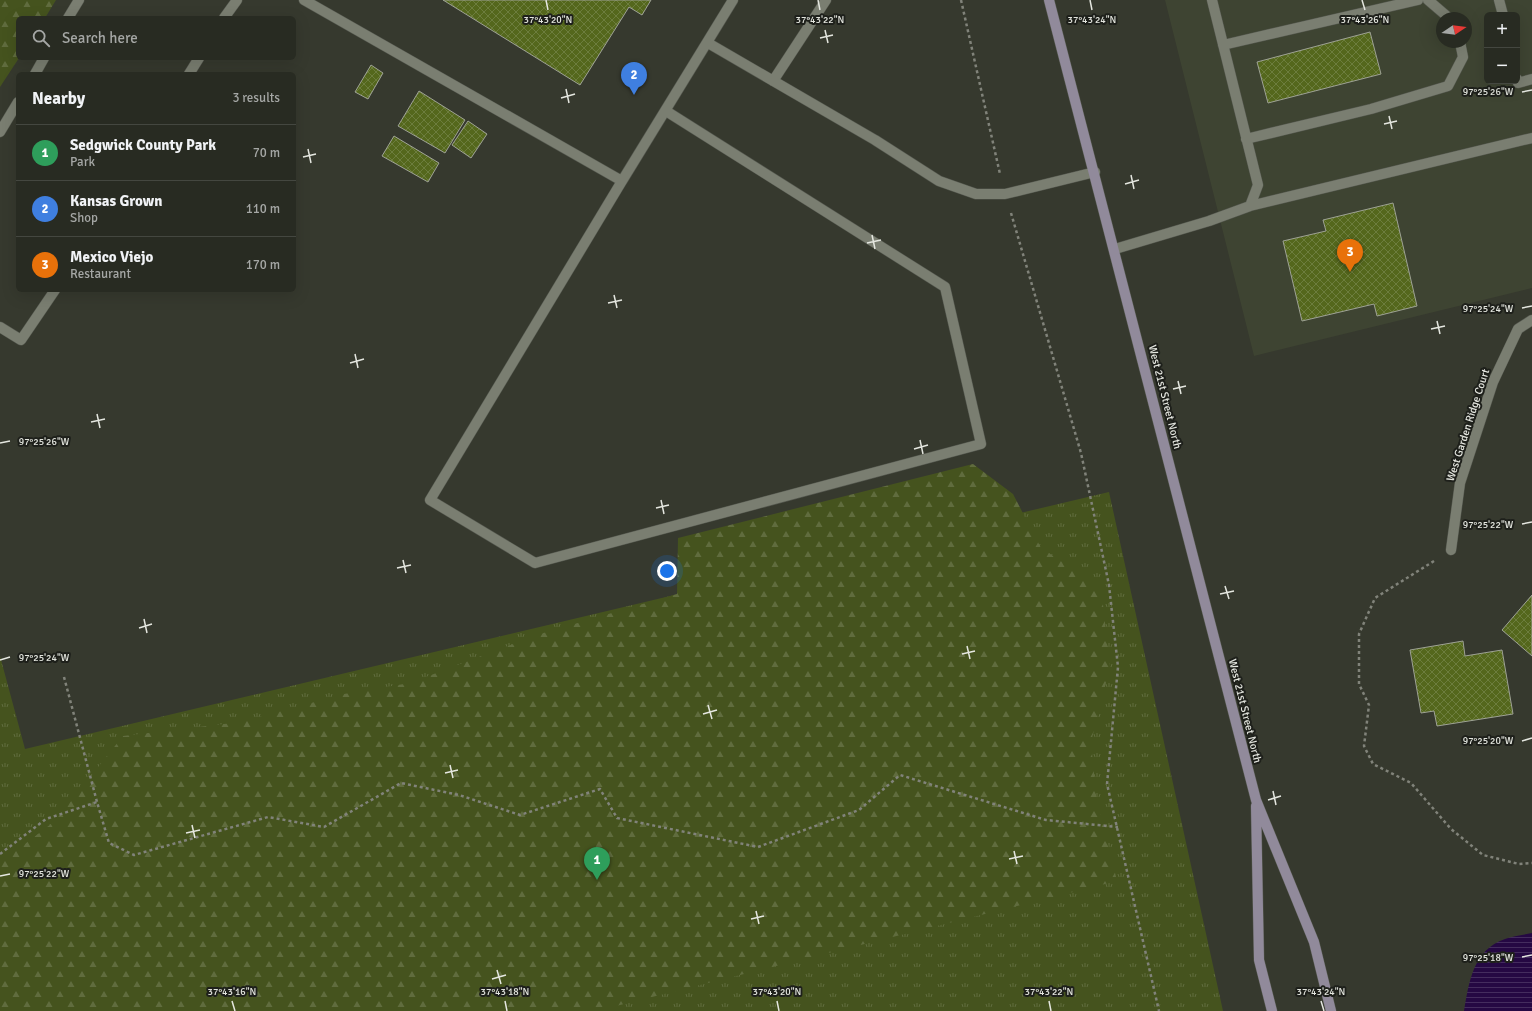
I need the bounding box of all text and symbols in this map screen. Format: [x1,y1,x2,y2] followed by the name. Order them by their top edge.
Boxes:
[1436,12,1472,48] north arrow
[1484,12,1520,84] map controls
[1484,12,1520,48] button: +
[524,14,572,26] text: 37°43'20"N
[796,14,844,26] text: 37°43'22"N
[1068,14,1116,26] text: 37°43'24"N
[1341,14,1389,26] text: 37°43'26"N
[16,16,296,60] search box
[30,27,52,49] icon: search
[62,29,138,47] text: Search here
[1484,48,1520,84] button: −
[621,62,647,95] pin: 2
[1463,86,1514,98] text: 97°25'26"W
[32,88,85,109] text: Nearby
[232,90,280,106] text: 3 results
[70,136,216,154] text: Sedgwick County Park
[41,145,49,161] text: 1
[253,145,280,161] text: 70 m
[70,154,95,170] text: Park
[70,192,162,210] text: Kansas Grown
[41,201,49,217] text: 2
[246,201,280,217] text: 110 m
[70,210,98,226] text: Shop
[1337,239,1363,272] pin: 3
[70,248,153,266] text: Mexico Viejo
[41,257,49,273] text: 3
[246,257,280,273] text: 170 m
[70,266,131,282] text: Restaurant
[1463,303,1514,315] text: 97°25'24"W
[1146,344,1184,450] street label: West 21st Street North
[1444,367,1492,483] street label: West Garden Ridge Court
[19,436,70,448] text: 97°25'26"W
[1463,519,1514,531] text: 97°25'22"W
[657,561,677,581] your location
[19,652,70,664] text: 97°25'24"W
[1226,658,1264,764] street label: West 21st Street North
[1463,735,1514,747] text: 97°25'20"W
[584,847,610,880] pin: 1
[19,868,70,880] text: 97°25'22"W
[1463,952,1514,964] text: 97°25'18"W
[208,986,256,998] text: 37°43'16"N
[481,986,529,998] text: 37°43'18"N
[753,986,801,998] text: 37°43'20"N
[1025,986,1073,998] text: 37°43'22"N
[1297,986,1345,998] text: 37°43'24"N

